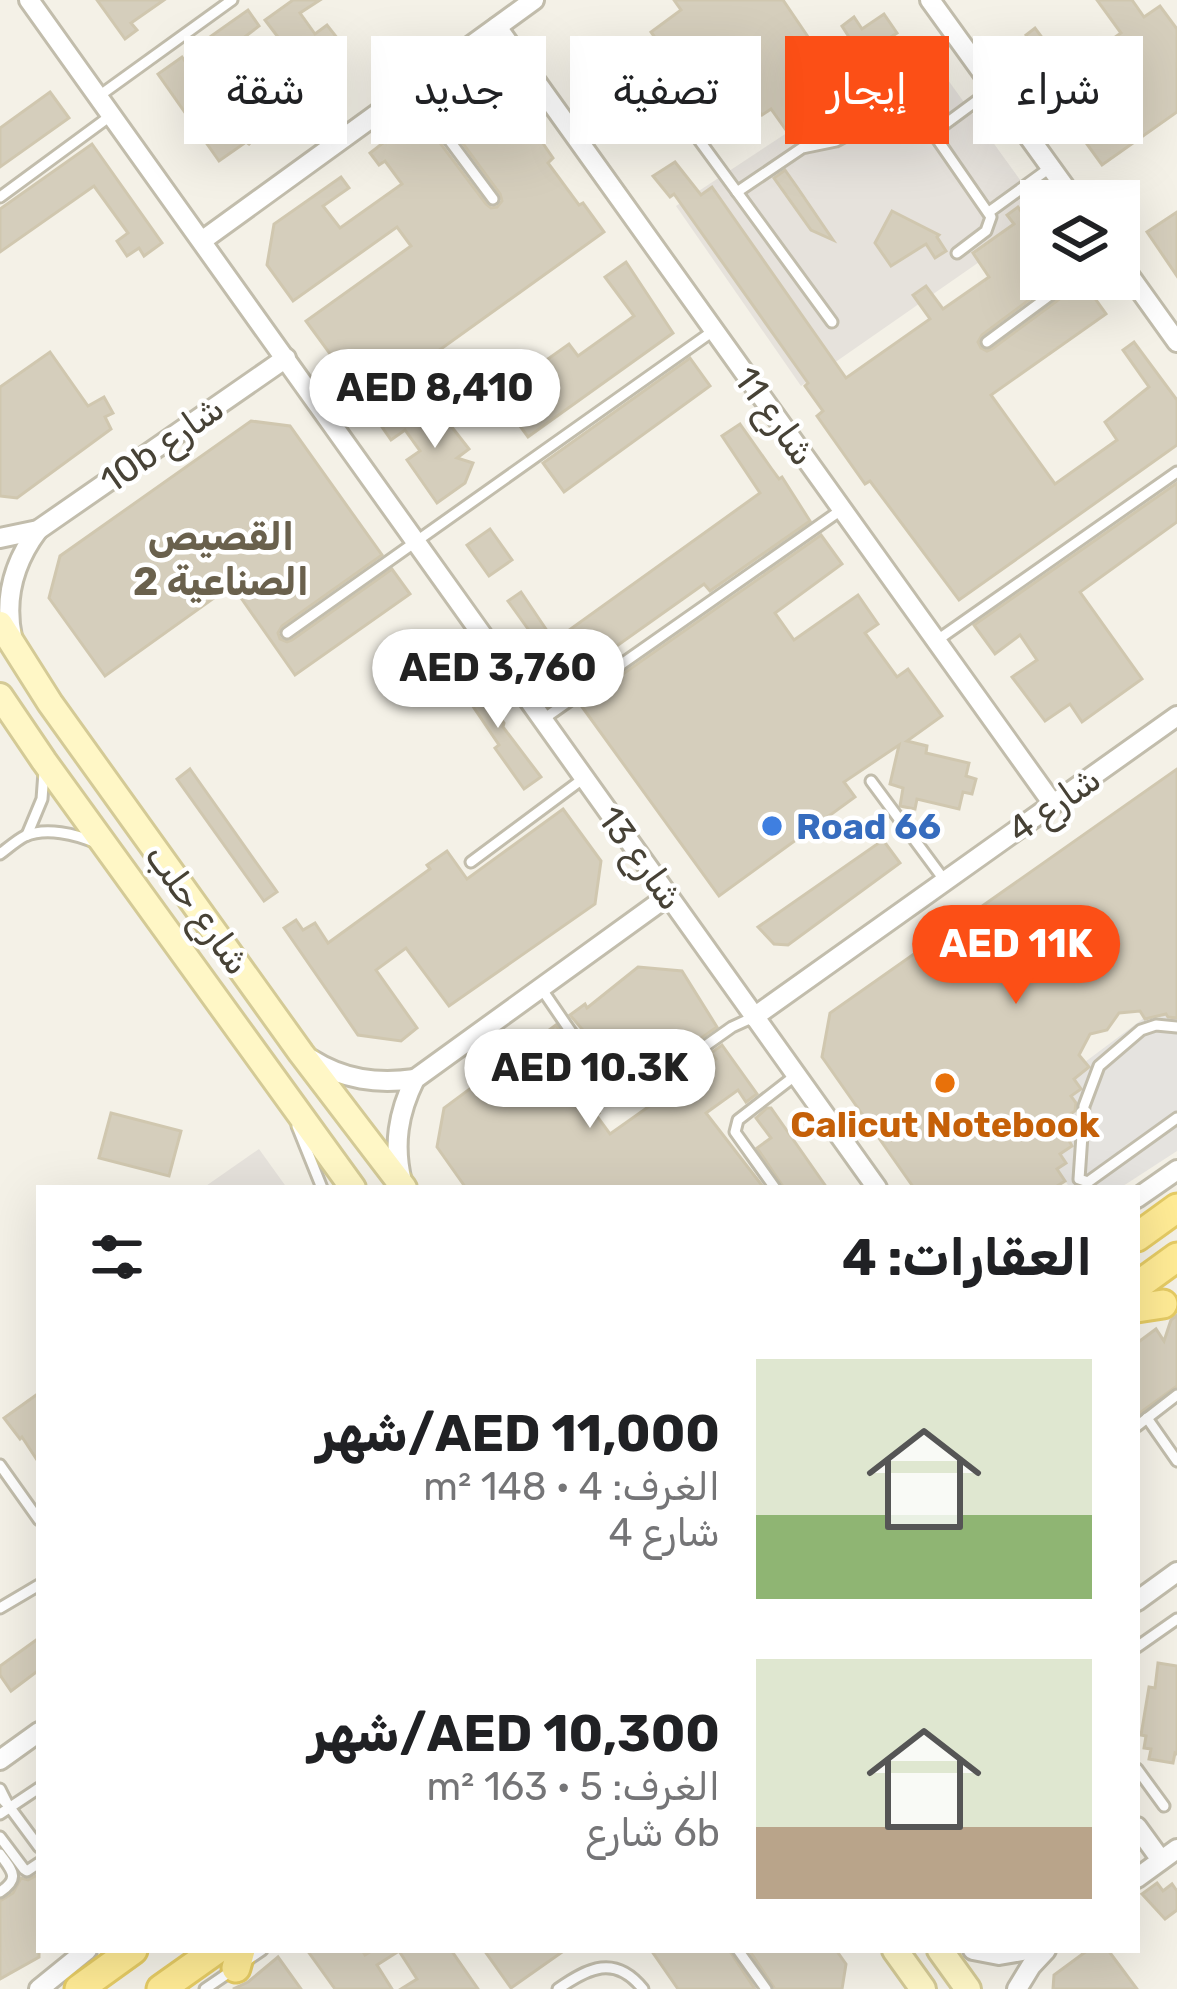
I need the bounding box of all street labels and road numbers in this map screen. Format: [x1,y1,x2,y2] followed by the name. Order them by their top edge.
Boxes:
[722,358,825,476] street label: شارع 11
[92,386,234,505] street label: 10b شارع
[1000,757,1111,854] street label: شارع 4
[586,798,693,921] street label: شارع 13
[133,835,260,985] street label: شارع حلب

